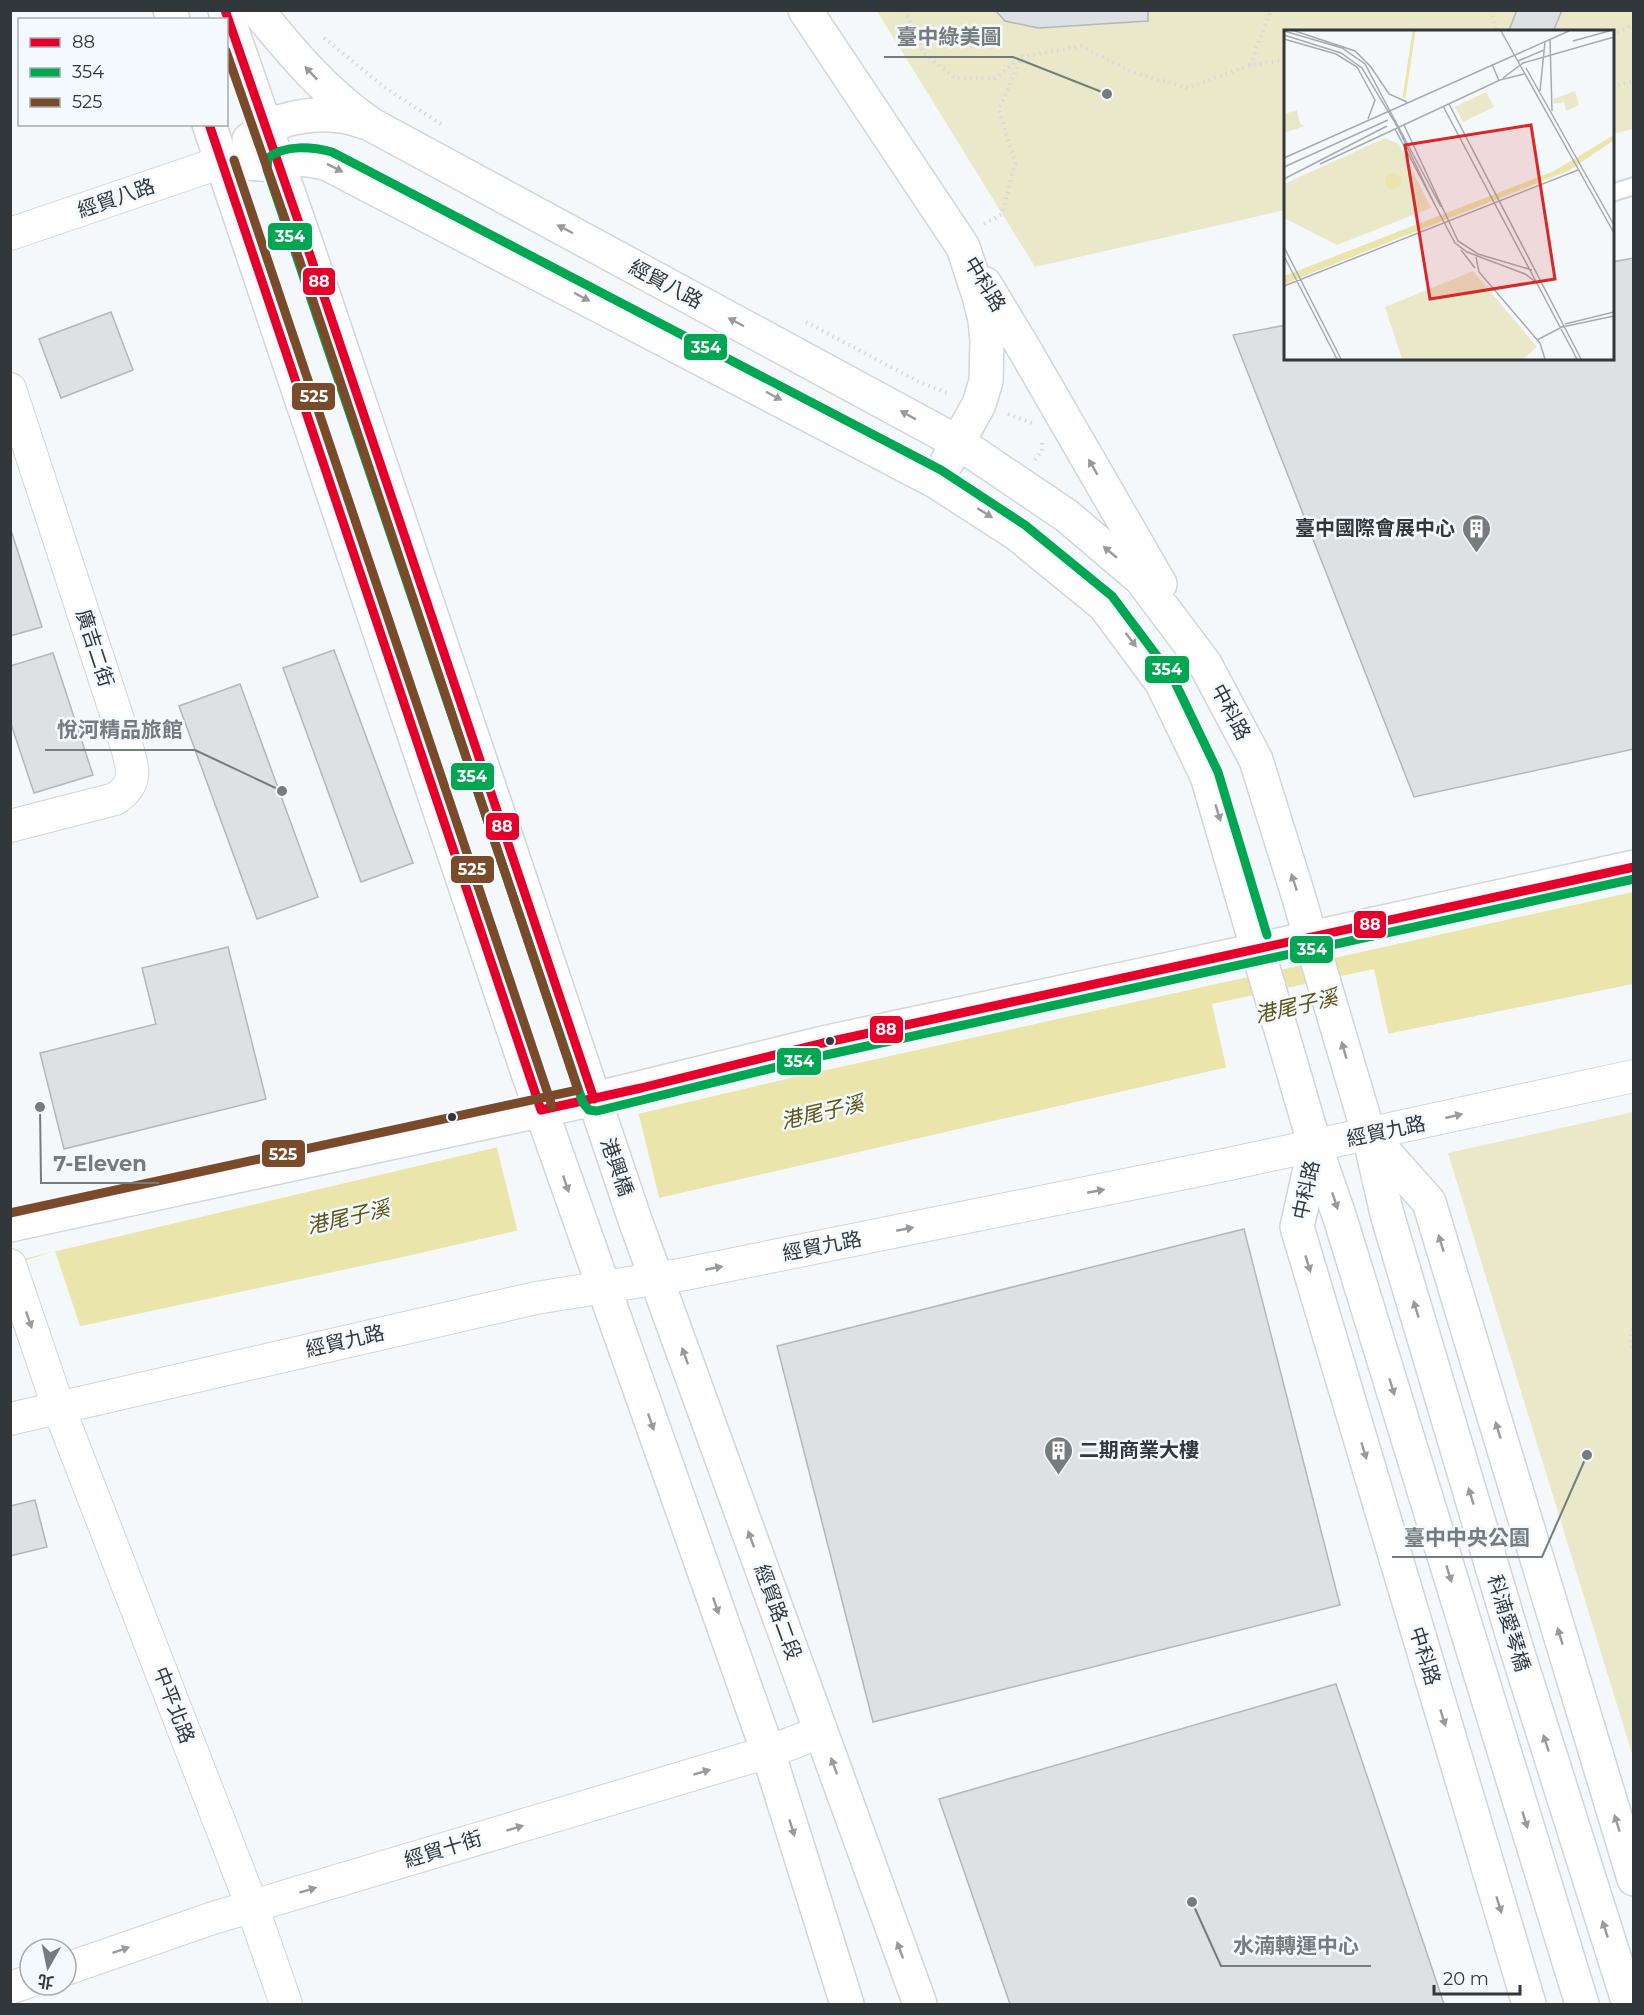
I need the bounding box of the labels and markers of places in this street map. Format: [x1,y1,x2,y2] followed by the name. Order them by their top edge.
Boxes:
[884,18,1013,57] callout: 臺中綠美圖
[1460,512,1492,554] building icon: 臺中國際會展中心
[1295,516,1455,540] place label: 臺中國際會展中心
[45,711,195,750] callout: 悅河精品旅館
[824,1035,836,1047] unlabelled marker
[446,1111,458,1123] unlabelled marker
[41,1144,159,1183] callout: 7-Eleven
[1042,1434,1074,1476] building icon: 二期商業大樓
[1079,1438,1199,1462] place label: 二期商業大樓
[1392,1518,1542,1557] callout: 臺中中央公園
[1221,1927,1371,1966] callout: 水湳轉運中心

